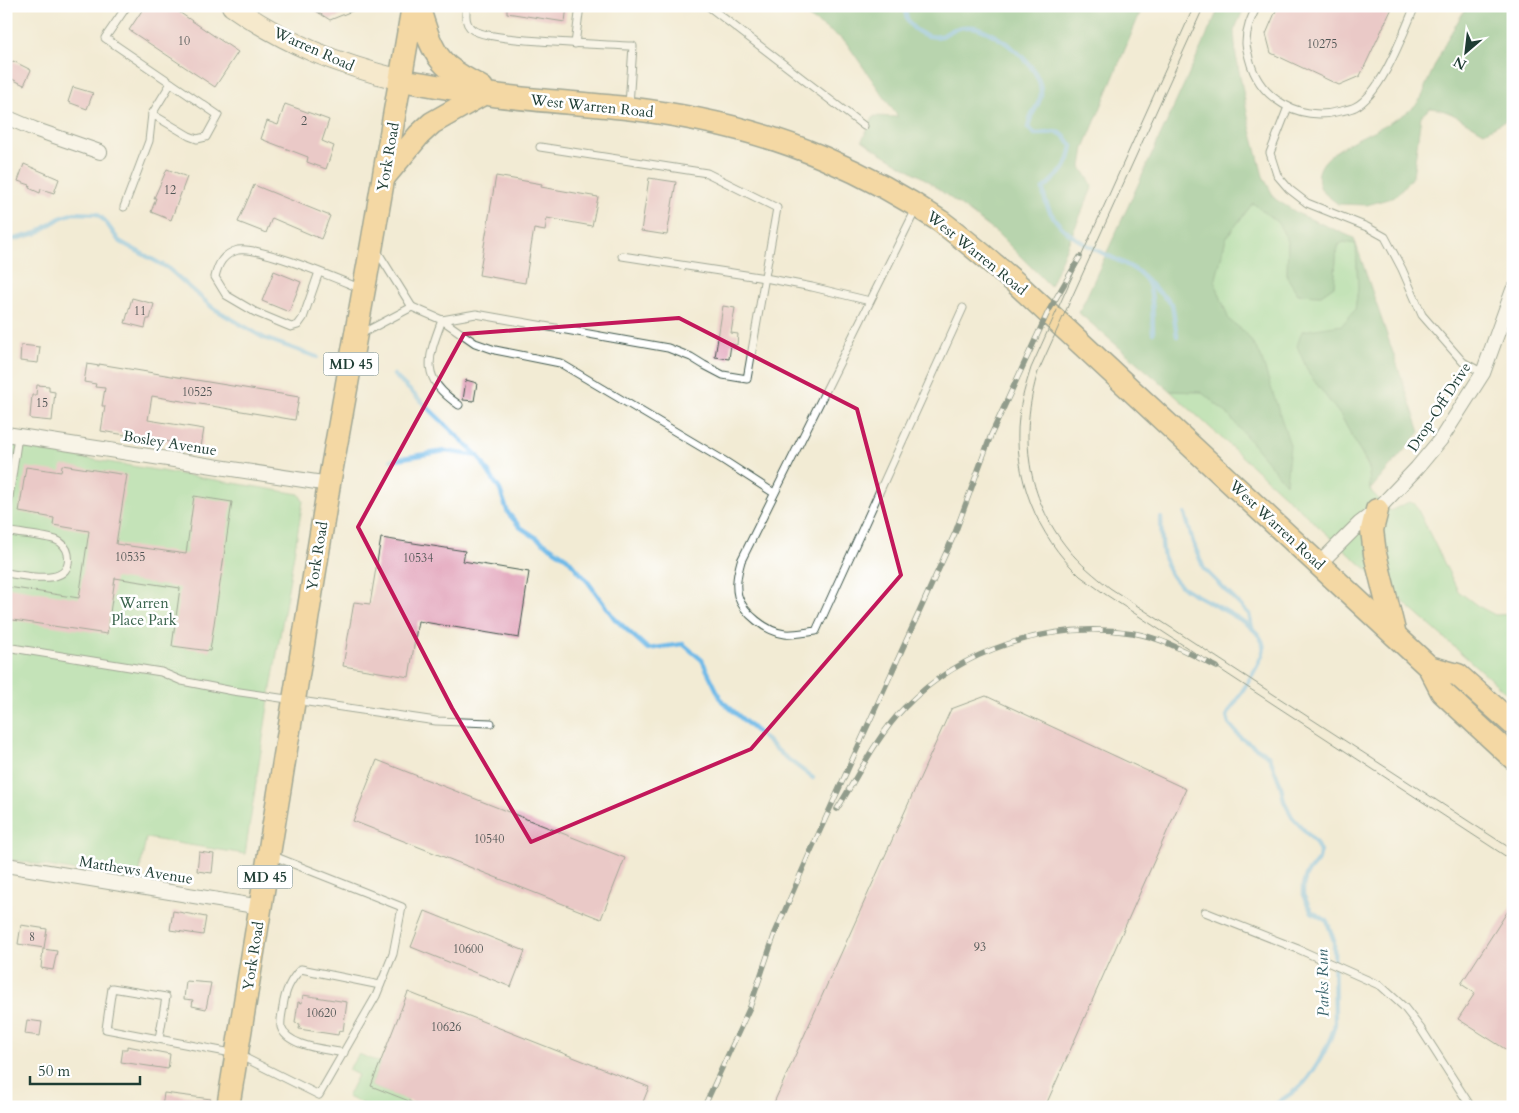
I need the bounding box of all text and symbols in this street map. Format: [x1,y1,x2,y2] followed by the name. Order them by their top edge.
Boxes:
[270,22,358,76] street label: Warren Road
[1442,28,1492,78] north arrow
[178,33,190,49] house number: 10
[1307,36,1337,52] house number: 10275
[1450,52,1470,74] text: N
[529,89,654,122] street label: West Warren Road
[301,113,307,129] house number: 2
[372,121,404,193] street label: York Road
[164,182,176,198] house number: 12
[922,206,1031,300] street label: West Warren Road
[134,303,146,319] house number: 11
[324,352,378,376] road number: MD 45
[1403,358,1475,456] street label: Drop-Off Drive
[182,384,212,400] house number: 10525
[36,395,48,411] house number: 15
[122,426,218,460] street label: Bosley Avenue
[1224,475,1329,574] street label: West Warren Road
[302,520,332,592] street label: York Road
[115,549,145,565] house number: 10535
[403,550,433,566] house number: 10534
[111,593,177,630] park label: Warren Place Park
[474,831,504,847] house number: 10540
[78,851,194,889] street label: Matthews Avenue
[238,866,292,889] road number: MD 45
[238,920,268,992] street label: York Road
[29,929,35,945] house number: 8
[974,939,986,955] house number: 93
[453,941,483,957] house number: 10600
[1311,949,1335,1017] water label: Parks Run
[306,1005,336,1021] house number: 10620
[431,1019,461,1035] house number: 10626
[30,1053,140,1085] scale bar
[38,1061,70,1081] text: 50 m

